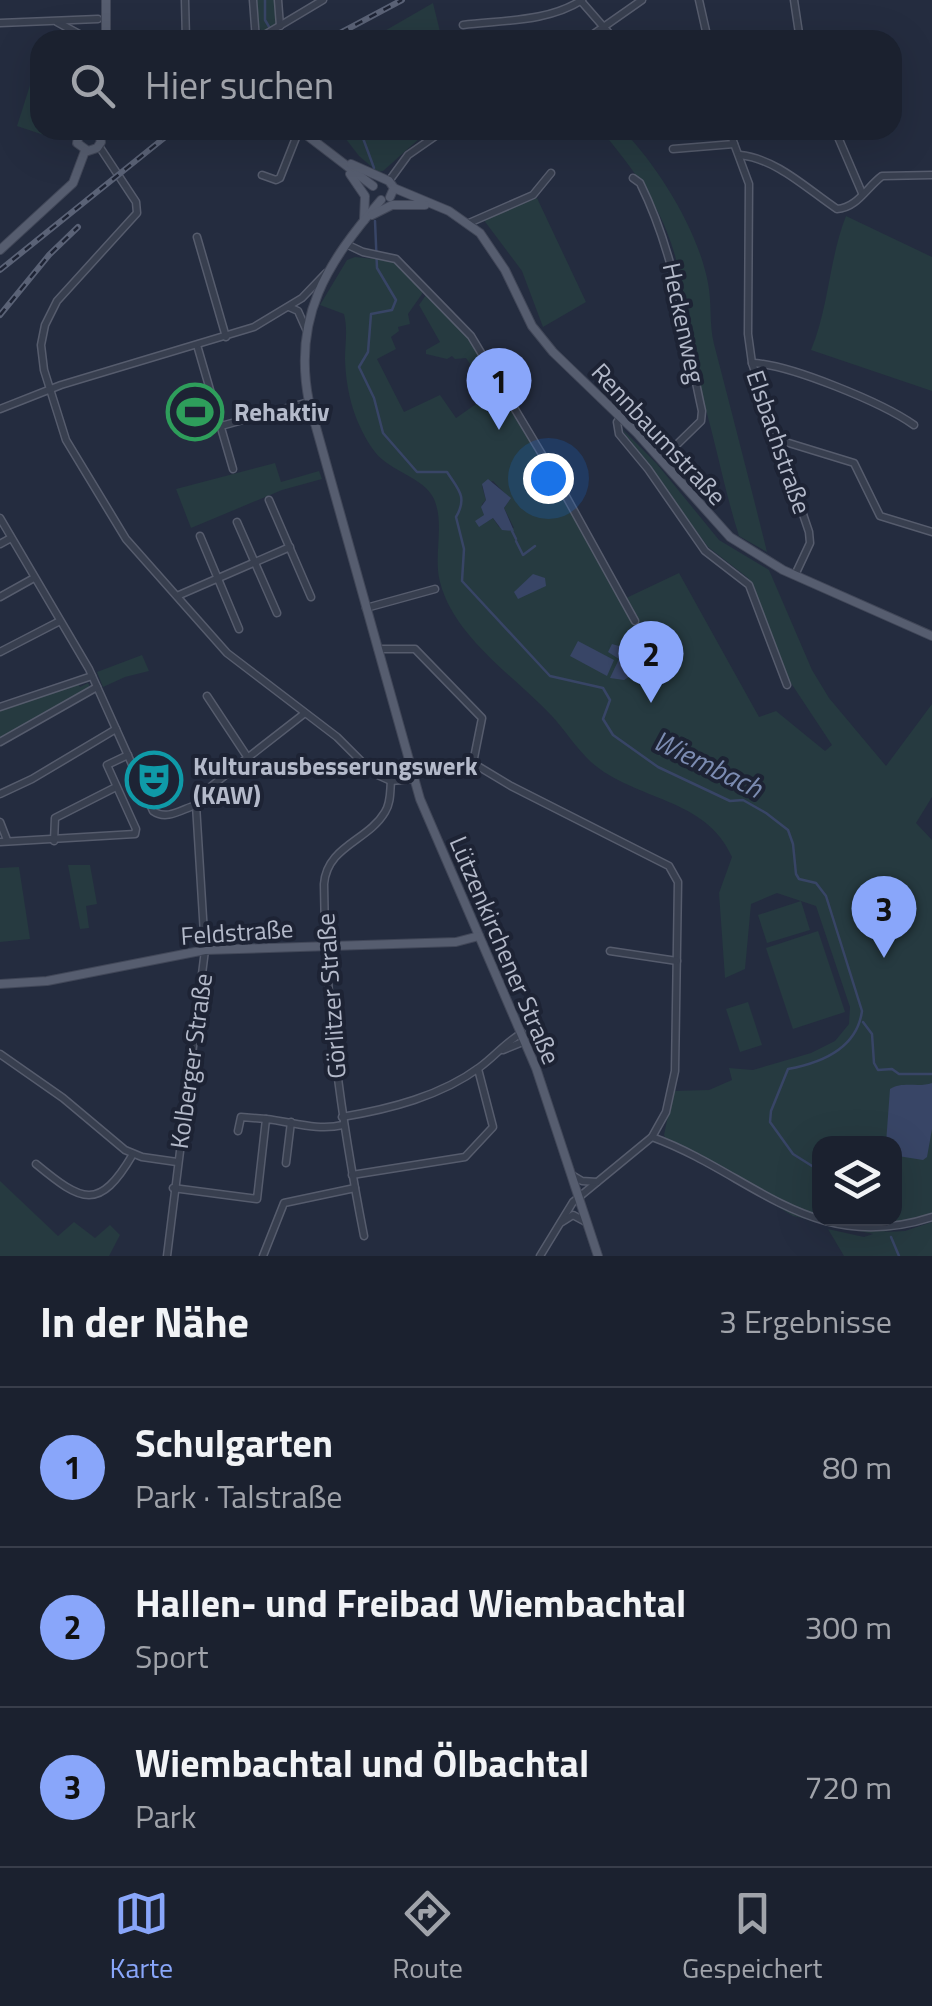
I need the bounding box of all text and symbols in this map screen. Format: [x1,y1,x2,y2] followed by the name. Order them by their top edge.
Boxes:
[30,30,902,140] search box
[145,56,334,114] text: Hier suchen
[65,58,120,113] icon: search
[653,259,715,387] street label: Heckenweg
[466,348,532,430] pin: 1
[583,354,735,514] street label: Rennbaumstraße
[737,365,821,519] street label: Elsbachstraße
[165,382,225,442] sports icon: Rehaktiv
[234,393,330,431] place label: Rehaktiv
[523,453,574,504] your location
[618,620,684,703] pin: 2
[646,719,771,809] water label: Wiembach
[193,747,478,814] place label: Kulturausbesserungswerk (KAW)
[124,750,184,810] theatre icon: Kulturausbesserungswerk (KAW)
[440,830,570,1070] street label: Lützenkirchener Straße
[852,876,916,958] pin: 3
[179,909,295,955] street label: Feldstraße
[306,912,356,1080] street label: Görlitzer Straße
[160,971,222,1151] street label: Kolberger Straße
[812,1136,902,1226] map controls
[812,1136,902,1226] button: layers
[40,1289,249,1353] text: In der Nähe
[719,1297,892,1345] text: 3 Ergebnisse
[135,1414,333,1472] text: Schulgarten
[64,1443,81,1491] text: 1
[822,1443,892,1491] text: 80 m
[135,1472,342,1520] text: Park · Talstraße
[135,1574,686,1632] text: Hallen- und Freibad Wiembachtal
[64,1603,81,1651] text: 2
[804,1603,892,1651] text: 300 m
[135,1632,208,1680] text: Sport
[135,1734,589,1792] text: Wiembachtal und Ölbachtal
[64,1763,81,1811] text: 3
[804,1763,892,1811] text: 720 m
[135,1792,196,1840] text: Park
[110,1886,173,1989] tab: Karte
[392,1886,463,1989] tab: Route
[682,1886,822,1989] tab: Gespeichert

